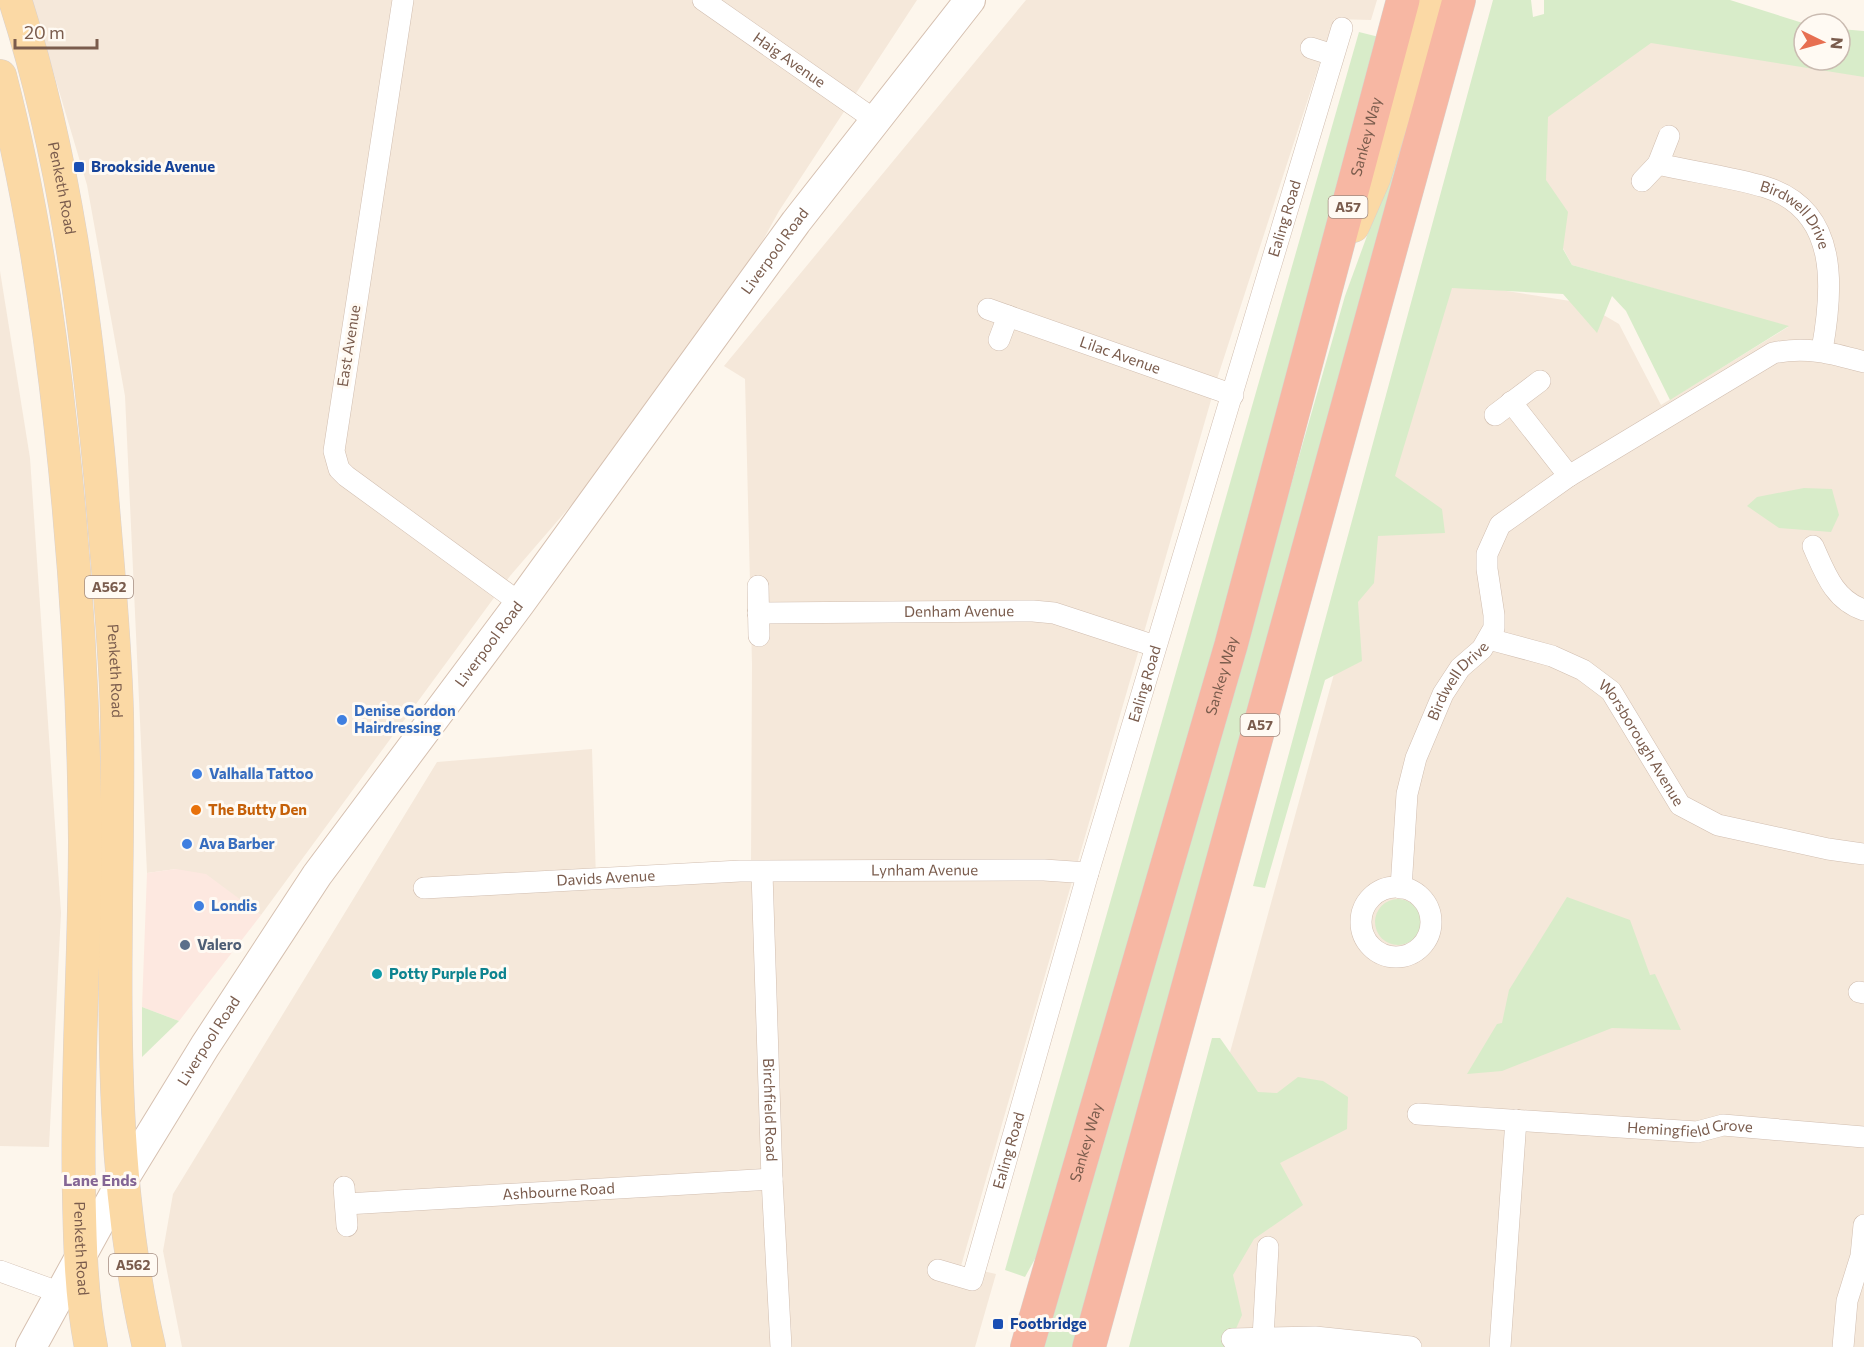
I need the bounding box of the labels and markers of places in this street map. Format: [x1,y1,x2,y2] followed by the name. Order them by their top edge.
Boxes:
[91,157,215,175] place label: Brookside Avenue
[72,160,86,174] marker: Brookside Avenue
[354,701,456,736] place label: Denise Gordon Hairdressing
[335,713,349,727] marker: Denise Gordon Hairdressing
[209,764,313,782] place label: Valhalla Tattoo
[190,767,204,781] marker: Valhalla Tattoo
[208,800,307,818] place label: The Butty Den
[189,803,203,817] marker: The Butty Den
[199,834,275,852] place label: Ava Barber
[180,837,194,851] marker: Ava Barber
[211,896,257,914] place label: Londis
[192,899,206,913] marker: Londis
[197,935,242,953] place label: Valero
[178,938,192,952] marker: Valero
[389,964,507,982] place label: Potty Purple Pod
[370,967,384,981] marker: Potty Purple Pod
[1010,1314,1087,1332] place label: Footbridge
[991,1317,1005,1331] marker: Footbridge

